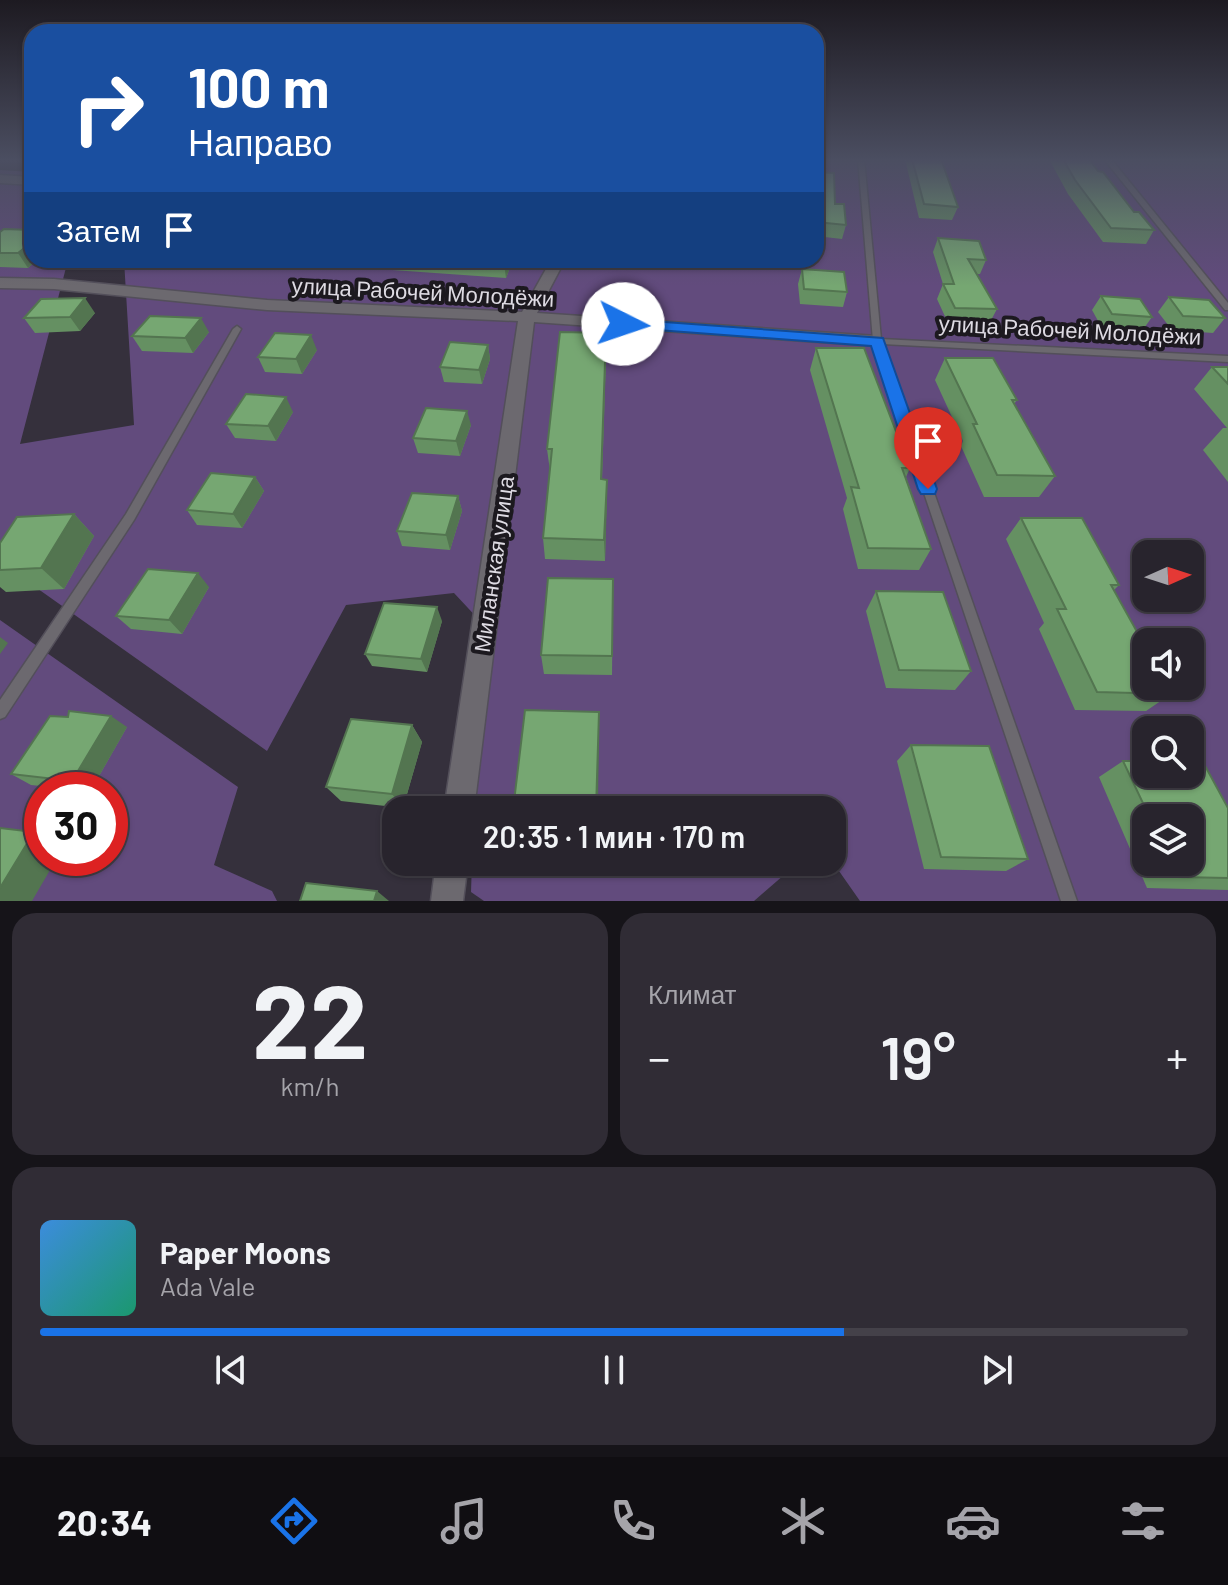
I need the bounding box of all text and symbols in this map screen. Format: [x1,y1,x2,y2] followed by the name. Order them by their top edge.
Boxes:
[188,52,330,119] text: 100 m
[56,56,160,160] icon: right
[188,120,332,163] text: Направо
[157,208,201,252] icon: arrive
[56,212,141,248] text: Затем
[291,271,555,312] street label: улица Рабочей Молодёжи
[581,282,665,366] position arrow
[938,309,1202,350] street label: улица Рабочей Молодёжи
[894,407,962,489] pin
[906,419,950,463] icon: arrive
[468,473,519,654] street label: Миланская улица
[1132,540,1204,612] north arrow
[1132,540,1204,876] map controls
[1132,628,1204,700] button: sound
[1132,716,1204,788] button: search
[24,772,128,876] speed limit sign: 30
[1132,804,1204,876] button: layers
[483,818,745,854] text: 20:35 · 1 мин · 170 m
[252,955,368,1080] text: 22
[648,978,737,1009] text: Климат
[880,1020,956,1092] text: 19°
[648,1030,670,1083] text: −
[1166,1030,1188,1083] text: +
[281,1070,339,1101] text: km/h
[160,1234,331,1270] text: Paper Moons
[160,1270,255,1301] text: Ada Vale
[209,1348,253,1392] icon: previous
[592,1348,636,1392] icon: pause
[975,1348,1019,1392] icon: next
[266,1493,322,1549] icon: directions
[436,1493,492,1549] icon: music
[605,1493,661,1549] icon: phone
[775,1493,831,1549] icon: climate
[945,1493,1001,1549] icon: car
[1115,1493,1171,1549] icon: filters
[57,1500,152,1543] text: 20:34

